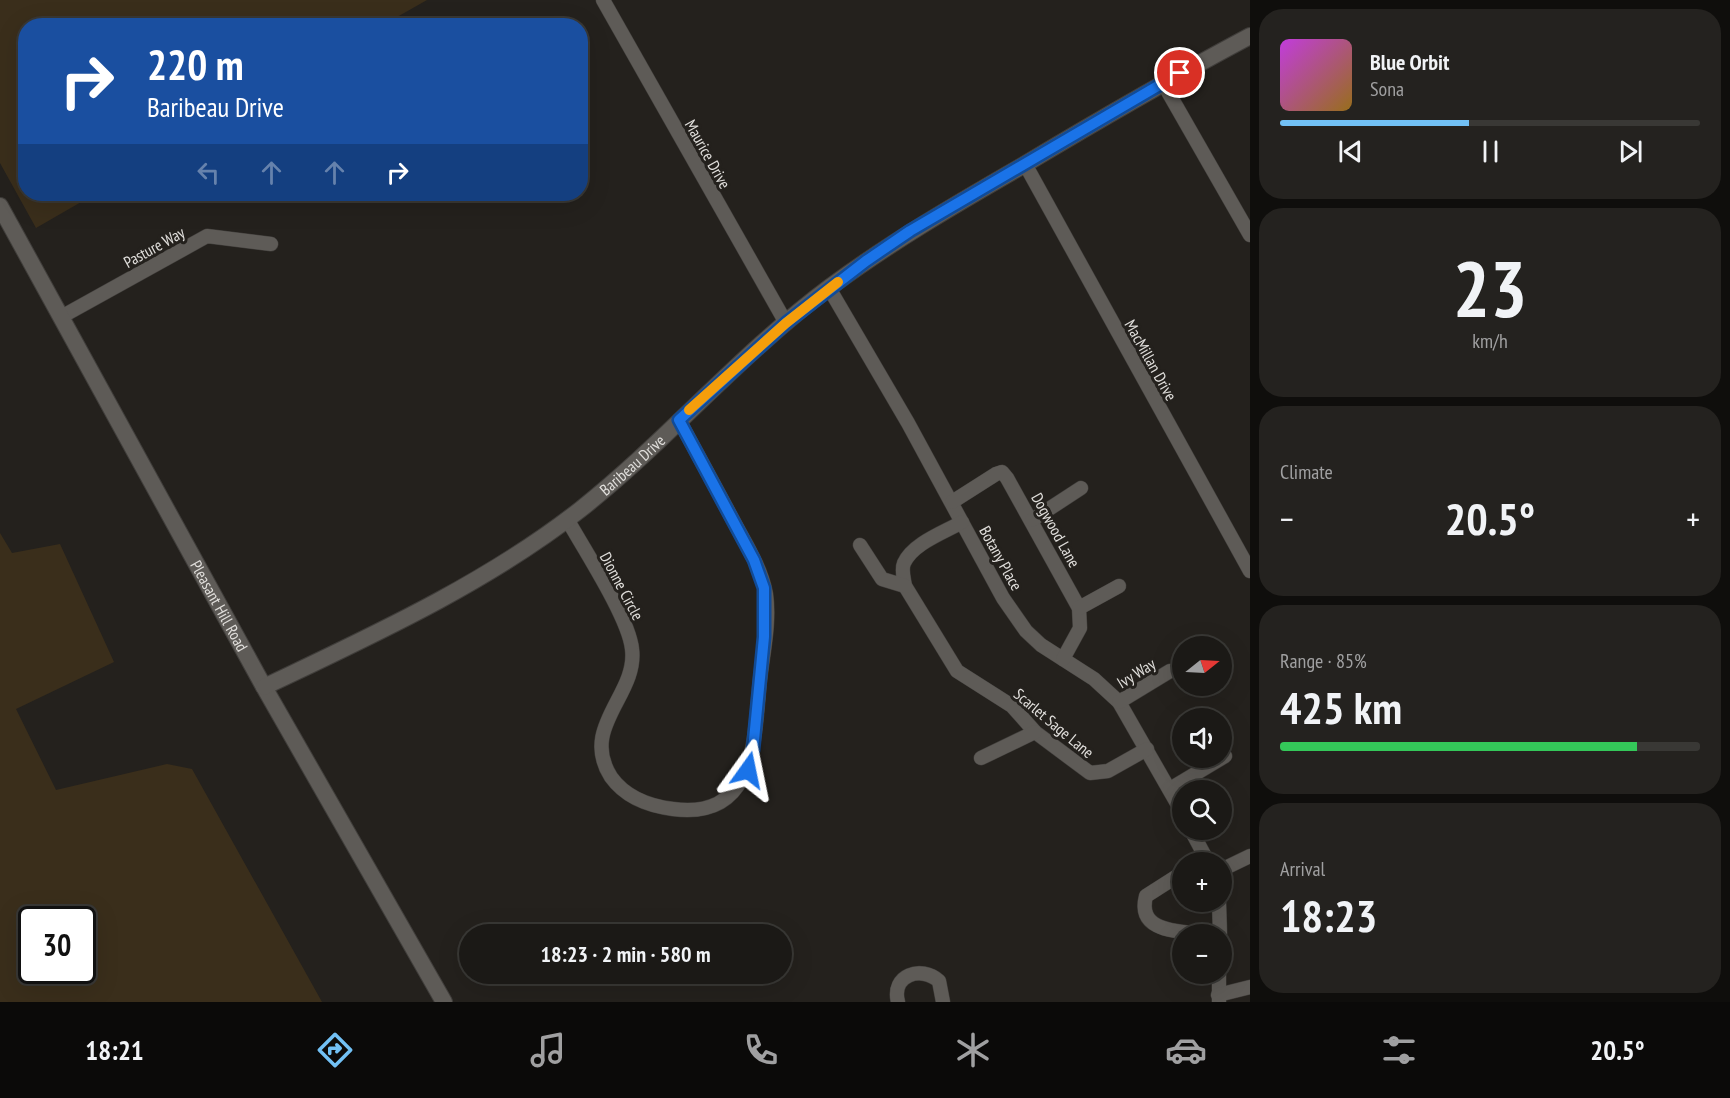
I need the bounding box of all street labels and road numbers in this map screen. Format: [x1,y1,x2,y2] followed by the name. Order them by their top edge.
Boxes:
[681,116,735,192] street label: Maurice Drive
[120,222,188,272] street label: Pasture Way
[1121,316,1181,404] street label: MacMillan Drive
[595,430,669,499] street label: Baribeau Drive
[1027,489,1085,571] street label: Dogwood Lane
[975,522,1027,594] street label: Botany Place
[596,549,648,623] street label: Dionne Circle
[186,557,252,655] street label: Pleasant Hill Road
[1113,654,1159,692] street label: Ivy Way
[1010,684,1098,762] street label: Scarlet Sage Lane

